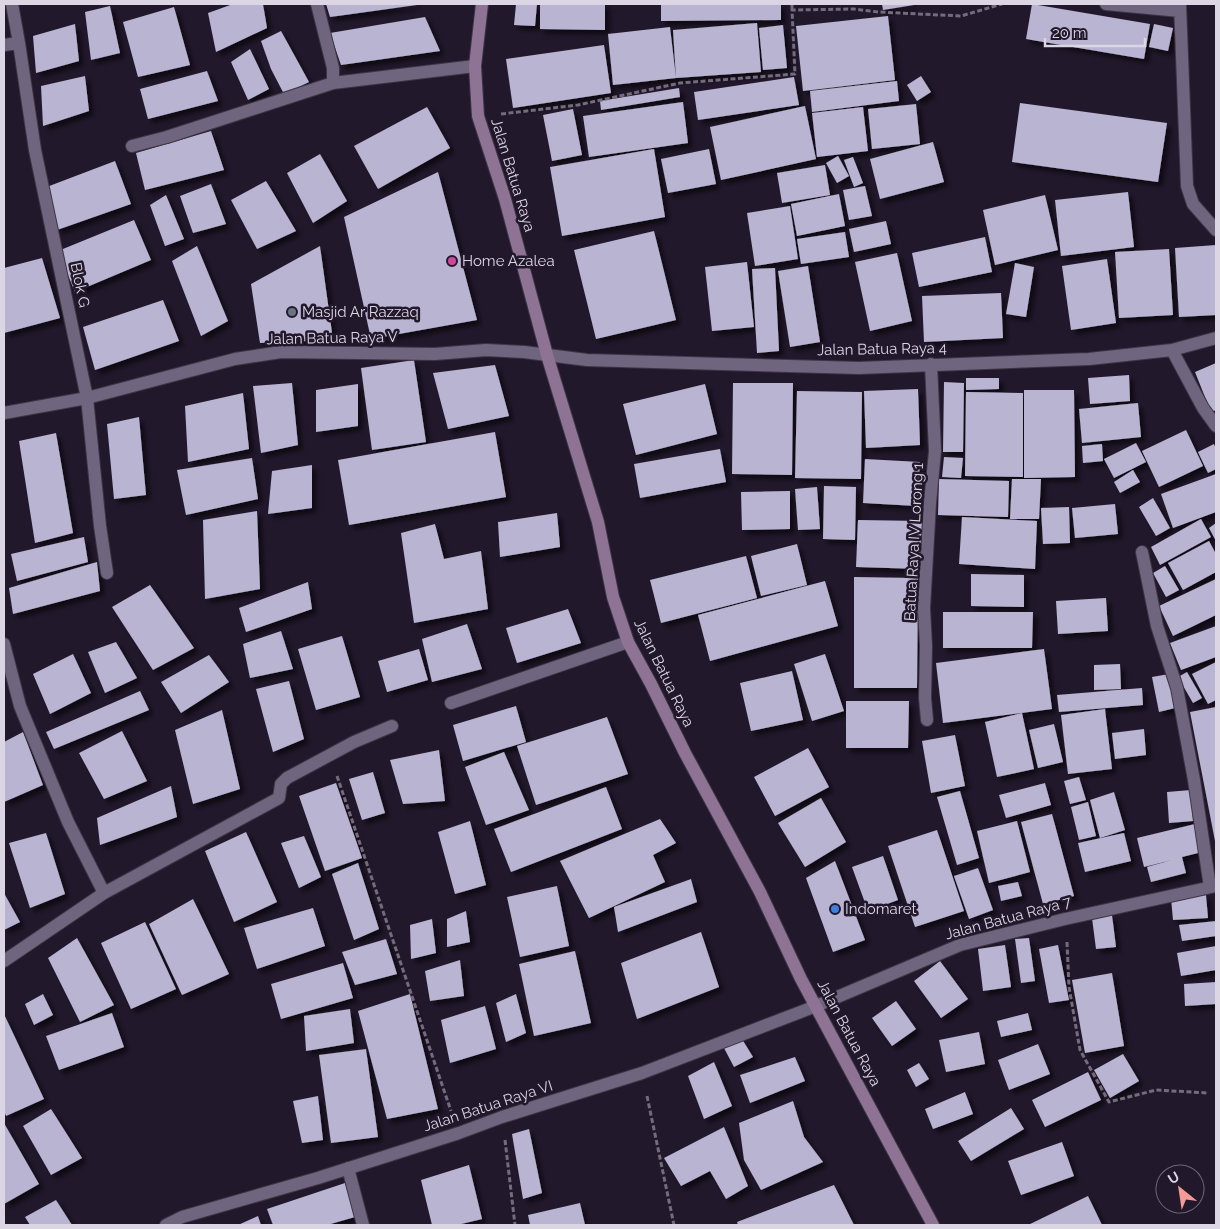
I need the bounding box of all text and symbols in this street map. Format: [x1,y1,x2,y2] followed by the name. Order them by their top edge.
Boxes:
[1045,15,1145,47] scale bar
[1052,24,1087,42] text: 20 m
[487,116,539,234] street label: Jalan Batua Raya
[462,252,555,270] place label: Home Azalea
[446,255,458,267] marker: Home Azalea
[66,261,94,309] street label: Blok G
[302,303,419,321] place label: Masjid Ar Razzaq
[286,306,298,318] marker: Masjid Ar Razzaq
[266,328,398,348] street label: Jalan Batua Raya V
[817,339,947,359] street label: Jalan Batua Raya 4
[901,462,927,622] street label: Batua Raya IV Lorong 1
[630,616,698,730] street label: Jalan Batua Raya
[943,893,1073,943] street label: Jalan Batua Raya 7
[845,900,916,918] place label: Indomaret
[829,903,841,915] marker: Indomaret
[813,977,885,1089] street label: Jalan Batua Raya
[421,1077,555,1135] street label: Jalan Batua Raya VI
[1155,1164,1205,1214] north arrow
[1165,1168,1182,1187] text: U

